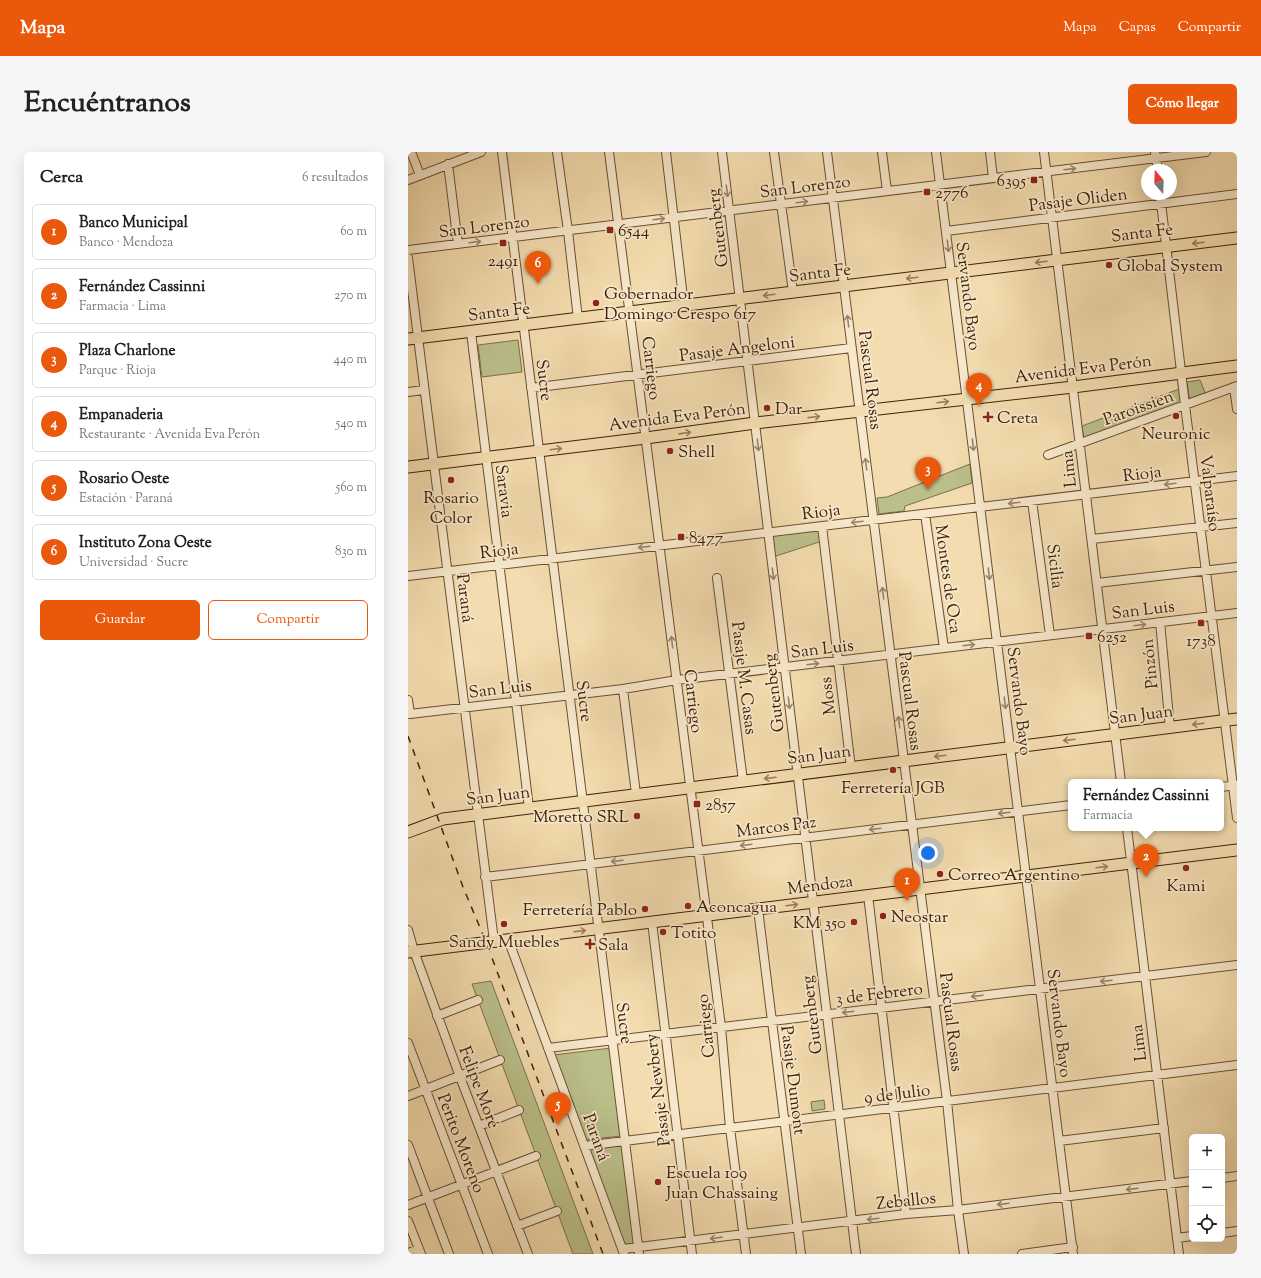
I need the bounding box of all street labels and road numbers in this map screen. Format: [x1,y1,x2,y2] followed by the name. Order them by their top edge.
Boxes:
[758,171,852,205] street label: San Lorenzo
[1028,183,1129,219] street label: Pasaje Oliden
[702,187,736,269] street label: Gutenberg
[437,211,531,245] street label: San Lorenzo
[1110,218,1175,250] street label: Santa Fe
[948,241,986,352] street label: Servando Bayo
[788,258,853,290] street label: Santa Fe
[467,297,532,329] street label: Santa Fe
[851,329,887,432] street label: Pascual Rosas
[678,331,797,369] street label: Pasaje Angeloni
[634,335,666,401] street label: Carriego
[1013,350,1153,390] street label: Avenida Eva Perón
[529,358,557,403] street label: Sucre
[1100,385,1177,433] street label: Paroissien
[607,398,747,438] street label: Avenida Eva Perón
[1056,449,1084,488] street label: Lima
[1192,453,1226,533] street label: Valparaíso
[1122,461,1163,489] street label: Rioja
[488,463,518,519] street label: Saravia
[801,499,842,527] street label: Rioja
[928,523,967,635] street label: Montes de Oca
[479,538,520,566] street label: Rioja
[1039,543,1069,590] street label: Sicilia
[449,572,479,624] street label: Paraná
[1110,595,1176,627] street label: San Luis
[724,620,762,736] street label: Pasaje M. Casas
[789,634,855,666] street label: San Luis
[1136,638,1166,690] street label: Pinzón
[999,646,1037,757] street label: Servando Bayo
[891,650,927,753] street label: Pascual Rosas
[758,652,792,734] street label: Gutenberg
[676,668,708,734] street label: Carriego
[467,674,533,706] street label: San Luis
[815,675,843,716] street label: Moss
[569,679,597,724] street label: Sucre
[1108,700,1175,732] street label: San Juan
[786,740,853,772] street label: San Juan
[465,781,532,813] street label: San Juan
[735,811,818,845] street label: Marcos Paz
[786,870,855,902] street label: Mendoza
[1039,968,1077,1079] street label: Servando Bayo
[932,971,968,1074] street label: Pascual Rosas
[796,974,830,1056] street label: Gutenberg
[834,978,924,1012] street label: 3 de Febrero
[692,993,722,1059] street label: Carriego
[609,1001,637,1046] street label: Sucre
[1126,1023,1154,1063] street label: Lima
[773,1024,811,1136] street label: Pasaje Dumont
[640,1031,678,1147] street label: Pasaje Newbery
[451,1043,505,1132] street label: Felipe Moré
[863,1079,932,1111] street label: 9 de Julio
[430,1091,490,1197] street label: Perito Moreno
[575,1111,615,1165] street label: Paraná
[875,1187,937,1217] street label: Zeballos

